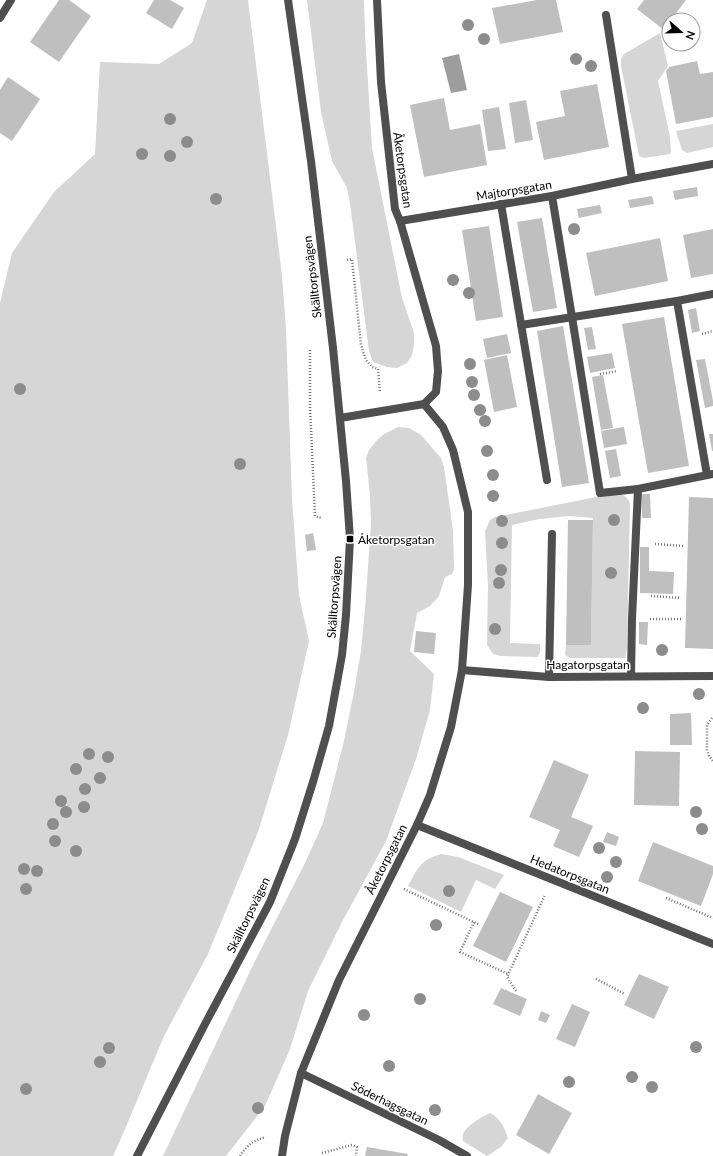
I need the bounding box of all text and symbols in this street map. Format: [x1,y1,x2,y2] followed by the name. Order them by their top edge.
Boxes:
[661,12,701,52] north arrow
[683,29,698,42] text: N
[390,131,416,209] street label: Åketorpsgatan
[475,177,553,203] street label: Majtorpsgatan
[300,235,324,319] street label: Skälltorpsvägen
[358,532,435,547] place label: Åketorpsgatan
[345,534,355,544] marker: Åketorpsgatan
[324,555,344,639] street label: Skälltorpsvägen
[546,657,630,672] street label: Hagatorpsgatan
[362,821,410,897] street label: Åketorpsgatan
[528,851,612,897] street label: Hedatorpsgatan
[223,875,273,955] street label: Skälltorpsvägen
[349,1078,431,1128] street label: Söderhagsgatan

